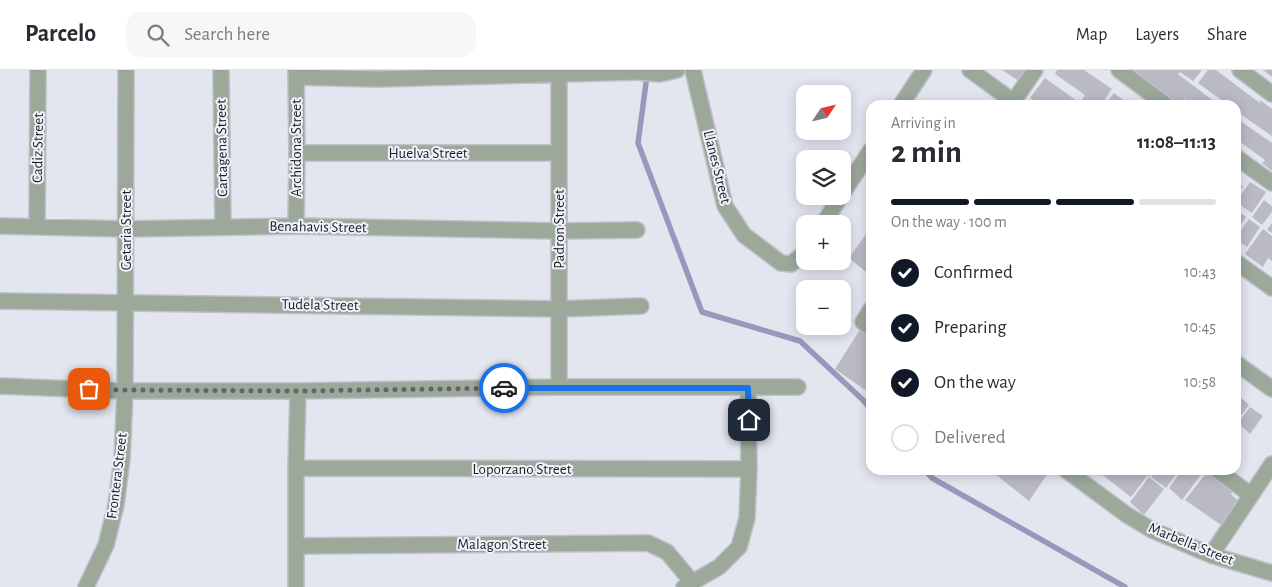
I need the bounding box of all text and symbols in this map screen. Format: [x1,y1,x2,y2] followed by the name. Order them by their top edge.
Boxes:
[126,12,476,57] search box
[144,21,172,49] icon: search
[25,22,96,46] text: Parcelo
[184,25,270,44] text: Search here
[1076,26,1107,44] text: Map
[1135,26,1179,44] text: Layers
[1207,26,1247,44] text: Share
[796,85,851,140] north arrow
[796,85,851,335] map controls
[214,99,230,197] street label: Cartagena Street
[289,99,304,197] street label: Archidona Street
[30,113,46,183] street label: Cadiz Street
[891,115,956,131] text: Arriving in
[701,129,733,205] street label: Llanes Street
[1137,133,1216,152] text: 11:08–11:13
[891,136,962,168] text: 2 min
[388,146,468,161] street label: Huelva Street
[796,150,851,205] button: layers
[552,189,567,269] street label: Padron Street
[119,190,134,270] street label: Getaria Street
[891,214,1007,230] text: On the way · 100 m
[796,215,851,270] button: +
[269,219,367,235] street label: Benahavis Street
[891,259,919,287] icon: check
[934,263,1013,282] text: Confirmed
[1184,264,1216,280] text: 10:43
[796,280,851,335] button: −
[281,297,359,313] street label: Tudela Street
[891,314,919,342] icon: check
[934,318,1007,337] text: Preparing
[1184,319,1216,335] text: 10:45
[479,363,529,413] courier
[68,368,110,410] pin
[891,369,919,397] icon: check
[934,373,1016,392] text: On the way
[490,374,518,402] icon: car
[1184,374,1216,390] text: 10:58
[75,375,103,403] icon: bag
[728,399,770,441] pin
[735,406,763,434] icon: home
[934,428,1006,447] text: Delivered
[104,432,130,520] street label: Frontera Street
[473,462,572,477] street label: Loporzano Street
[1146,520,1236,568] street label: Marbella Street
[457,537,547,552] street label: Malagon Street

